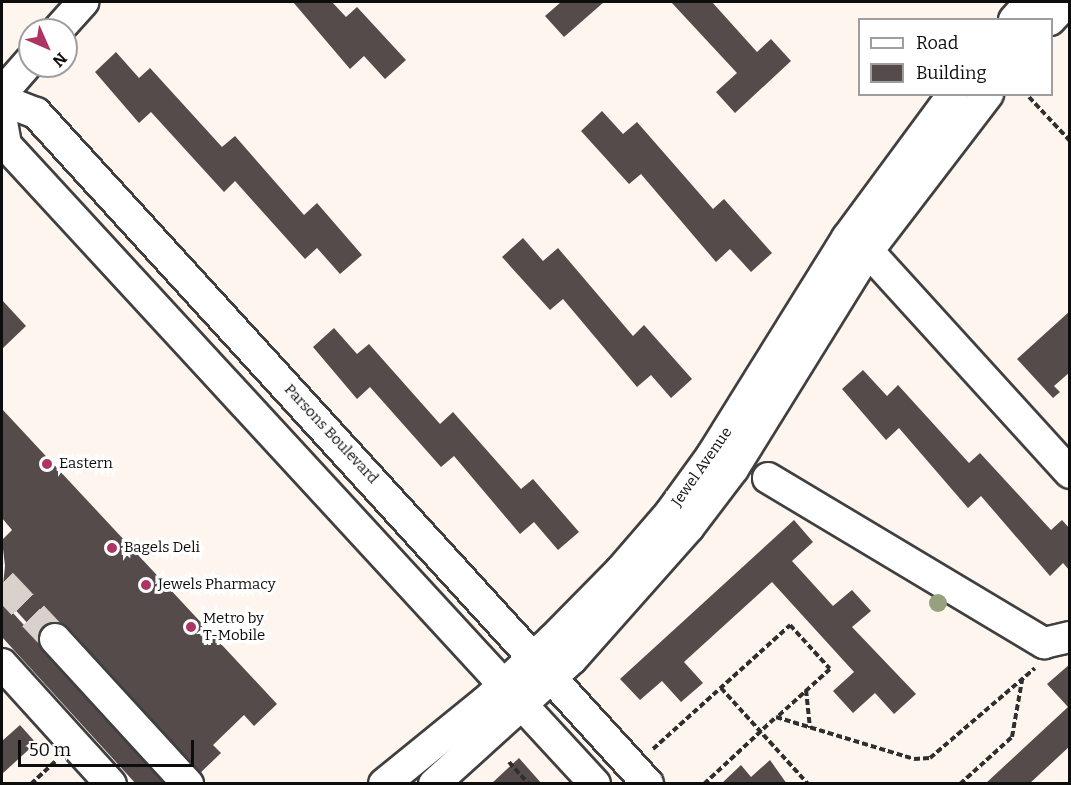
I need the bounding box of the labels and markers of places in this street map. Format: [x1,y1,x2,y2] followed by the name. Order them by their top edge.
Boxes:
[59,455,113,473] place label: Eastern
[40,457,54,471] marker: Eastern
[124,539,200,557] place label: Bagels Deli
[105,541,119,555] marker: Bagels Deli
[158,576,276,594] place label: Jewels Pharmacy
[139,578,153,592] marker: Jewels Pharmacy
[203,609,265,644] place label: Metro by T-Mobile
[184,620,198,634] marker: Metro by T-Mobile

